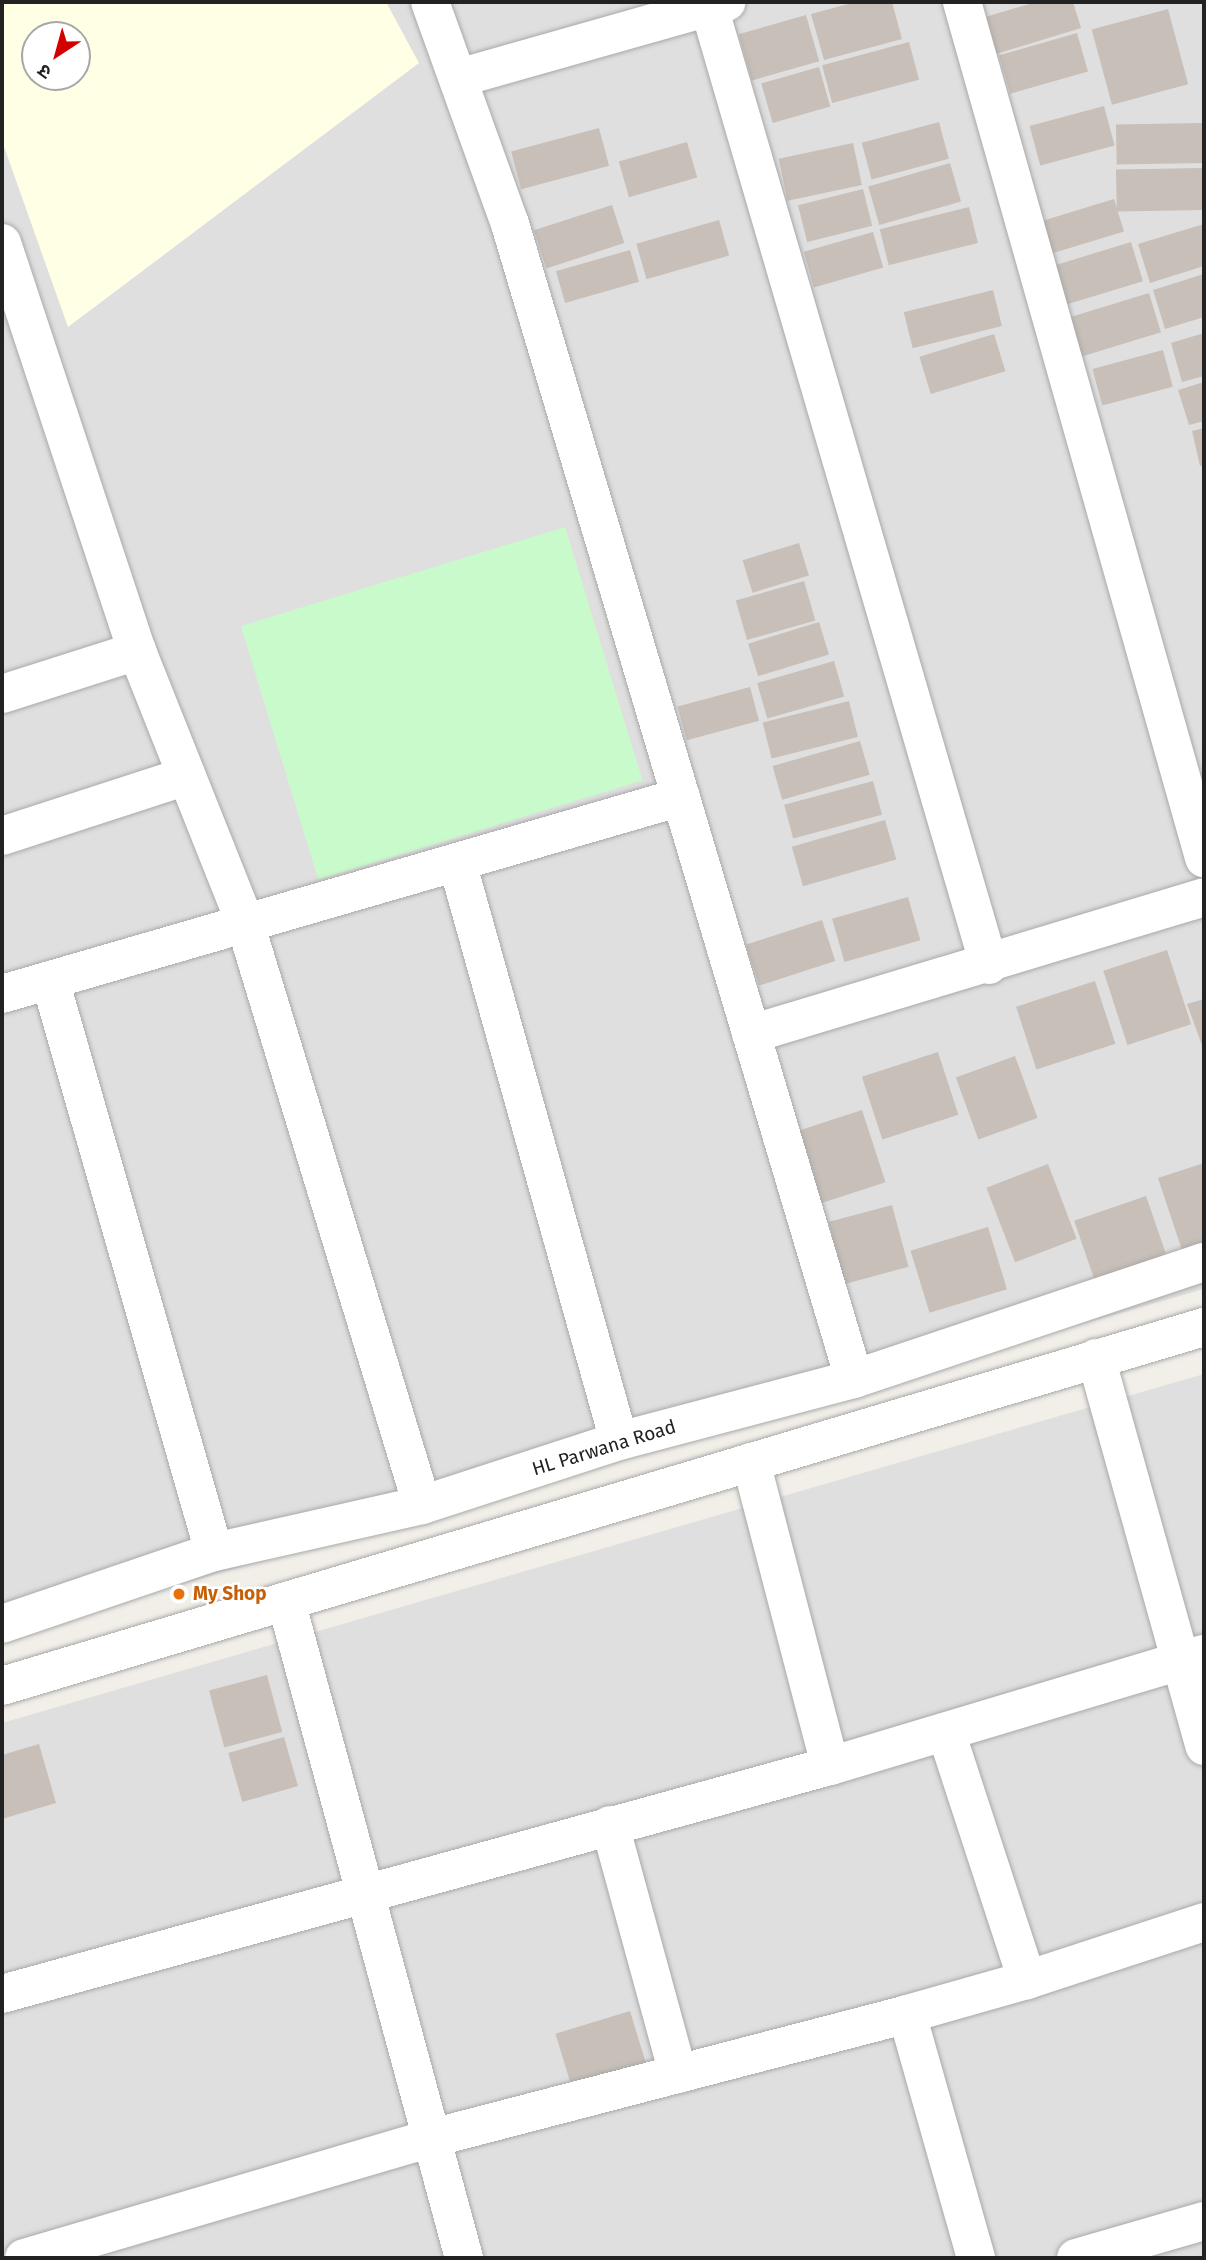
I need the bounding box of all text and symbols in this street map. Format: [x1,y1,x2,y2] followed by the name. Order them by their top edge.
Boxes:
[21,21,91,91] north arrow
[33,59,56,84] text: उ
[529,1415,679,1481] street label: HL Parwana Road
[193,1583,267,1605] place label: My Shop
[171,1586,187,1602] marker: My Shop

